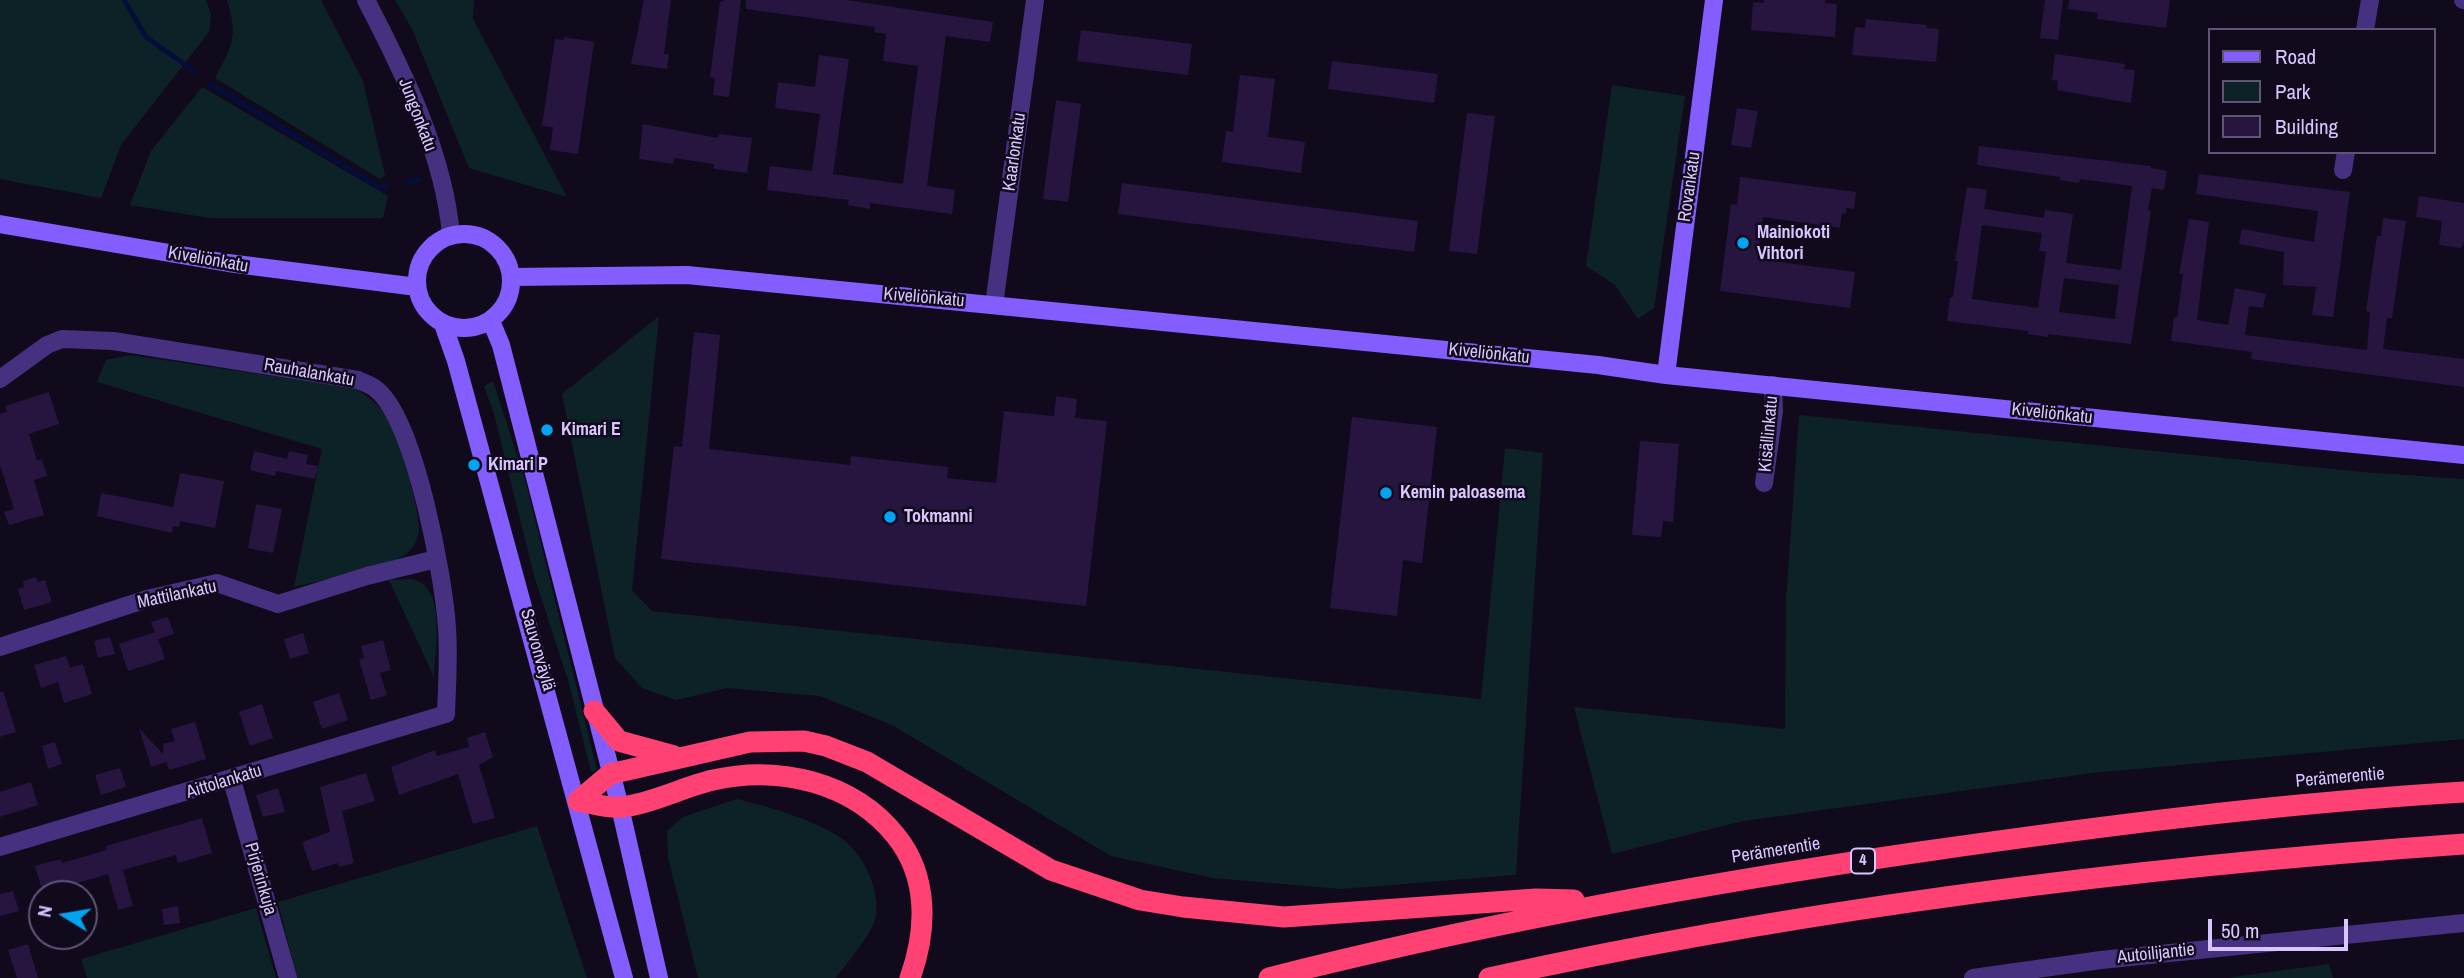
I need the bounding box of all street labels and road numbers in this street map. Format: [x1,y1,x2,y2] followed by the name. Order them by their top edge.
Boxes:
[393,76,441,154] street label: Jungonkatu
[999,111,1031,193] street label: Kaarlonkatu
[1674,151,1706,223] street label: Rovankatu
[166,242,250,278] street label: Kiveliönkatu
[883,284,965,312] street label: Kiveliönkatu
[1447,339,1531,369] street label: Kiveliönkatu
[262,354,356,392] street label: Rauhalankatu
[1755,395,1783,473] street label: Kisällinkatu
[2010,399,2094,429] street label: Kiveliönkatu
[135,576,219,614] street label: Mattilankatu
[515,606,559,694] street label: Sauvonväylä
[184,760,264,804] street label: Aittolankatu
[2295,763,2385,793] street label: Perämerentie
[1730,833,1822,869] street label: Perämerentie
[239,840,281,918] street label: Pirjerinkuja
[1851,848,1875,874] road number: 4
[2116,939,2196,969] street label: Autoilijantie

